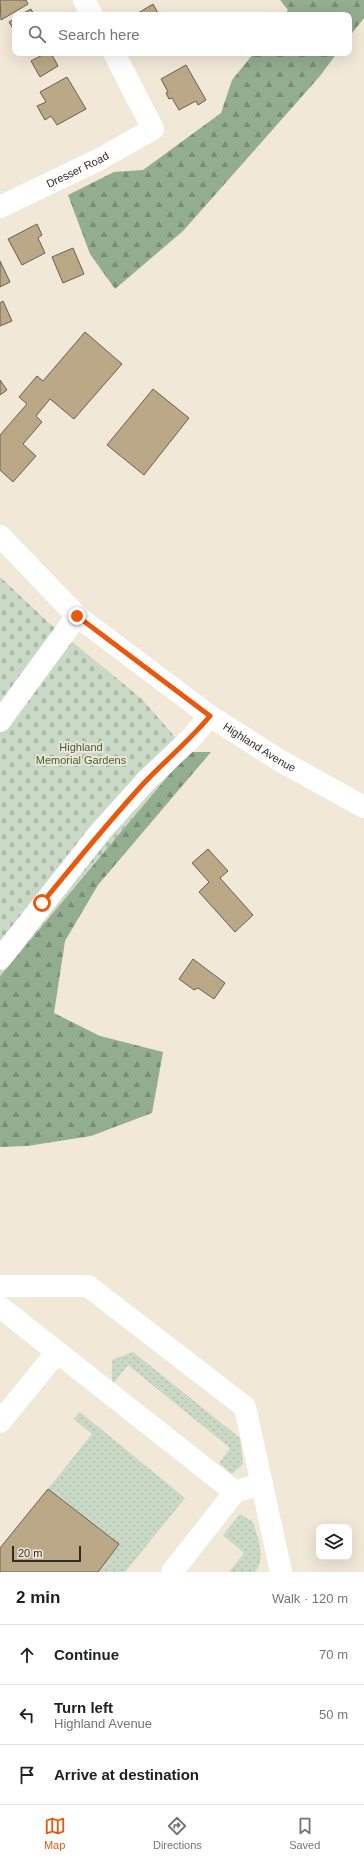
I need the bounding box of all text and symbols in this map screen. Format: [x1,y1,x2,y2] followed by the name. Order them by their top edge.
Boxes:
[12,12,352,56] search box
[26,23,48,45] icon: search
[58,26,140,43] text: Search here
[44,149,111,190] street label: Dresser Road
[68,607,86,625] route end
[221,720,298,774] street label: Highland Avenue
[36,741,127,766] park label: Highland Memorial Gardens
[33,894,51,912] route start
[316,1524,352,1560] map controls
[316,1524,352,1560] button: layers
[12,1544,81,1563] scale bar
[18,1547,42,1559] text: 20 m
[16,1588,60,1607] text: 2 min
[272,1591,348,1606] text: Walk · 120 m
[16,1644,38,1666] icon: ahead
[54,1646,119,1663] text: Continue
[319,1647,348,1662] text: 70 m
[54,1699,113,1716] text: Turn left
[16,1704,38,1726] icon: left
[319,1707,348,1722] text: 50 m
[54,1716,152,1731] text: Highland Avenue
[16,1764,38,1786] icon: arrive
[54,1766,199,1783] text: Arrive at destination
[44,1815,66,1851] tab: Map
[153,1815,202,1851] tab: Directions
[289,1815,320,1851] tab: Saved

